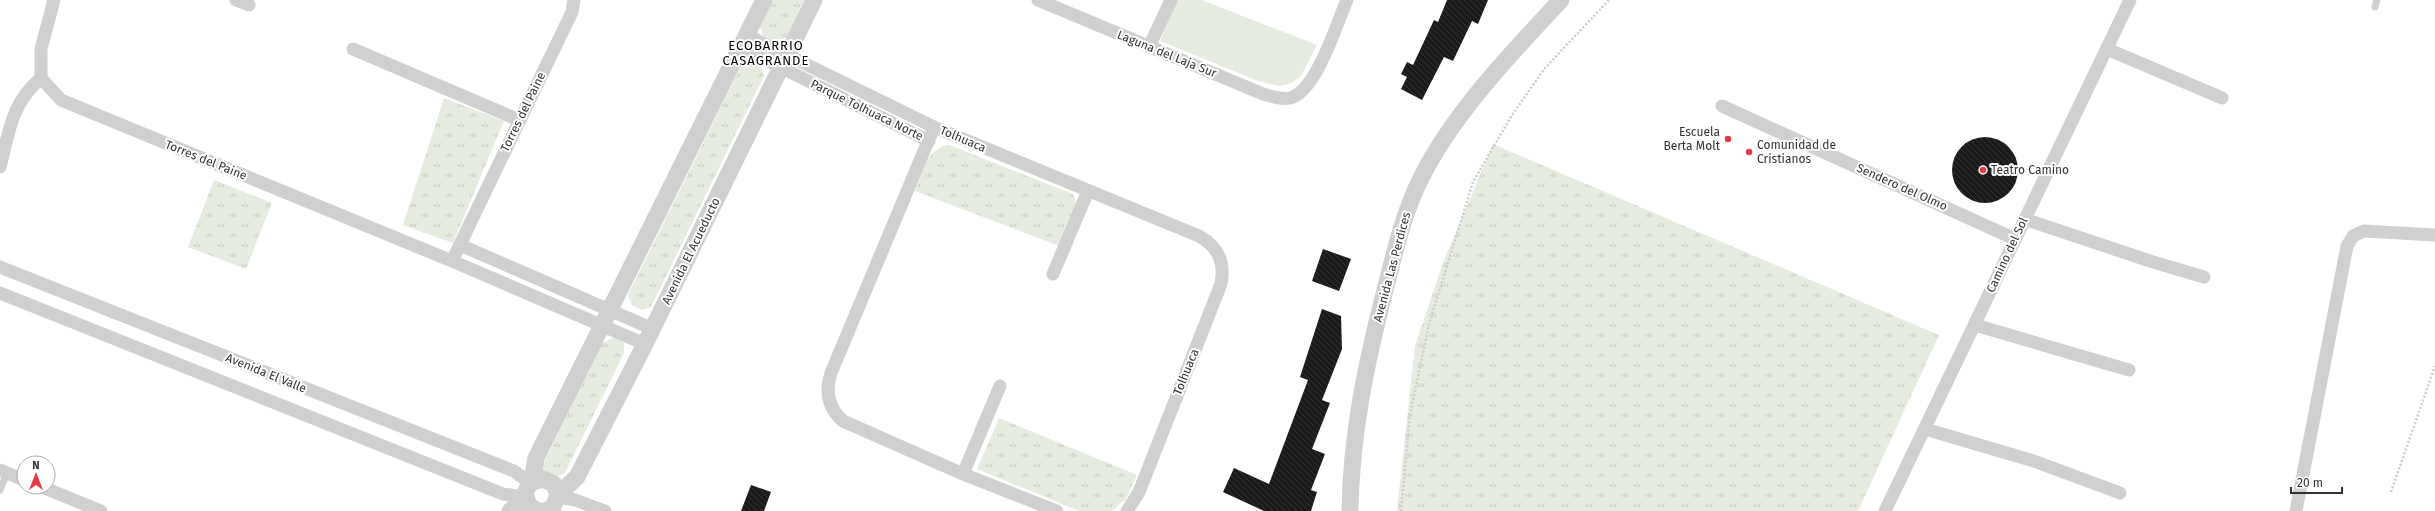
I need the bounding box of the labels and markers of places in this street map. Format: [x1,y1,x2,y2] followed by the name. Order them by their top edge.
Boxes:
[1663,125,1721,153] place label: Escuela Berta Molt
[1723,134,1733,144] marker: Escuela Berta Molt
[1757,138,1836,166] place label: Comunidad de Cristianos
[1744,147,1754,157] marker: Comunidad de Cristianos
[1991,163,2069,177] place label: Teatro Camino
[1978,165,1988,175] marker: Teatro Camino

